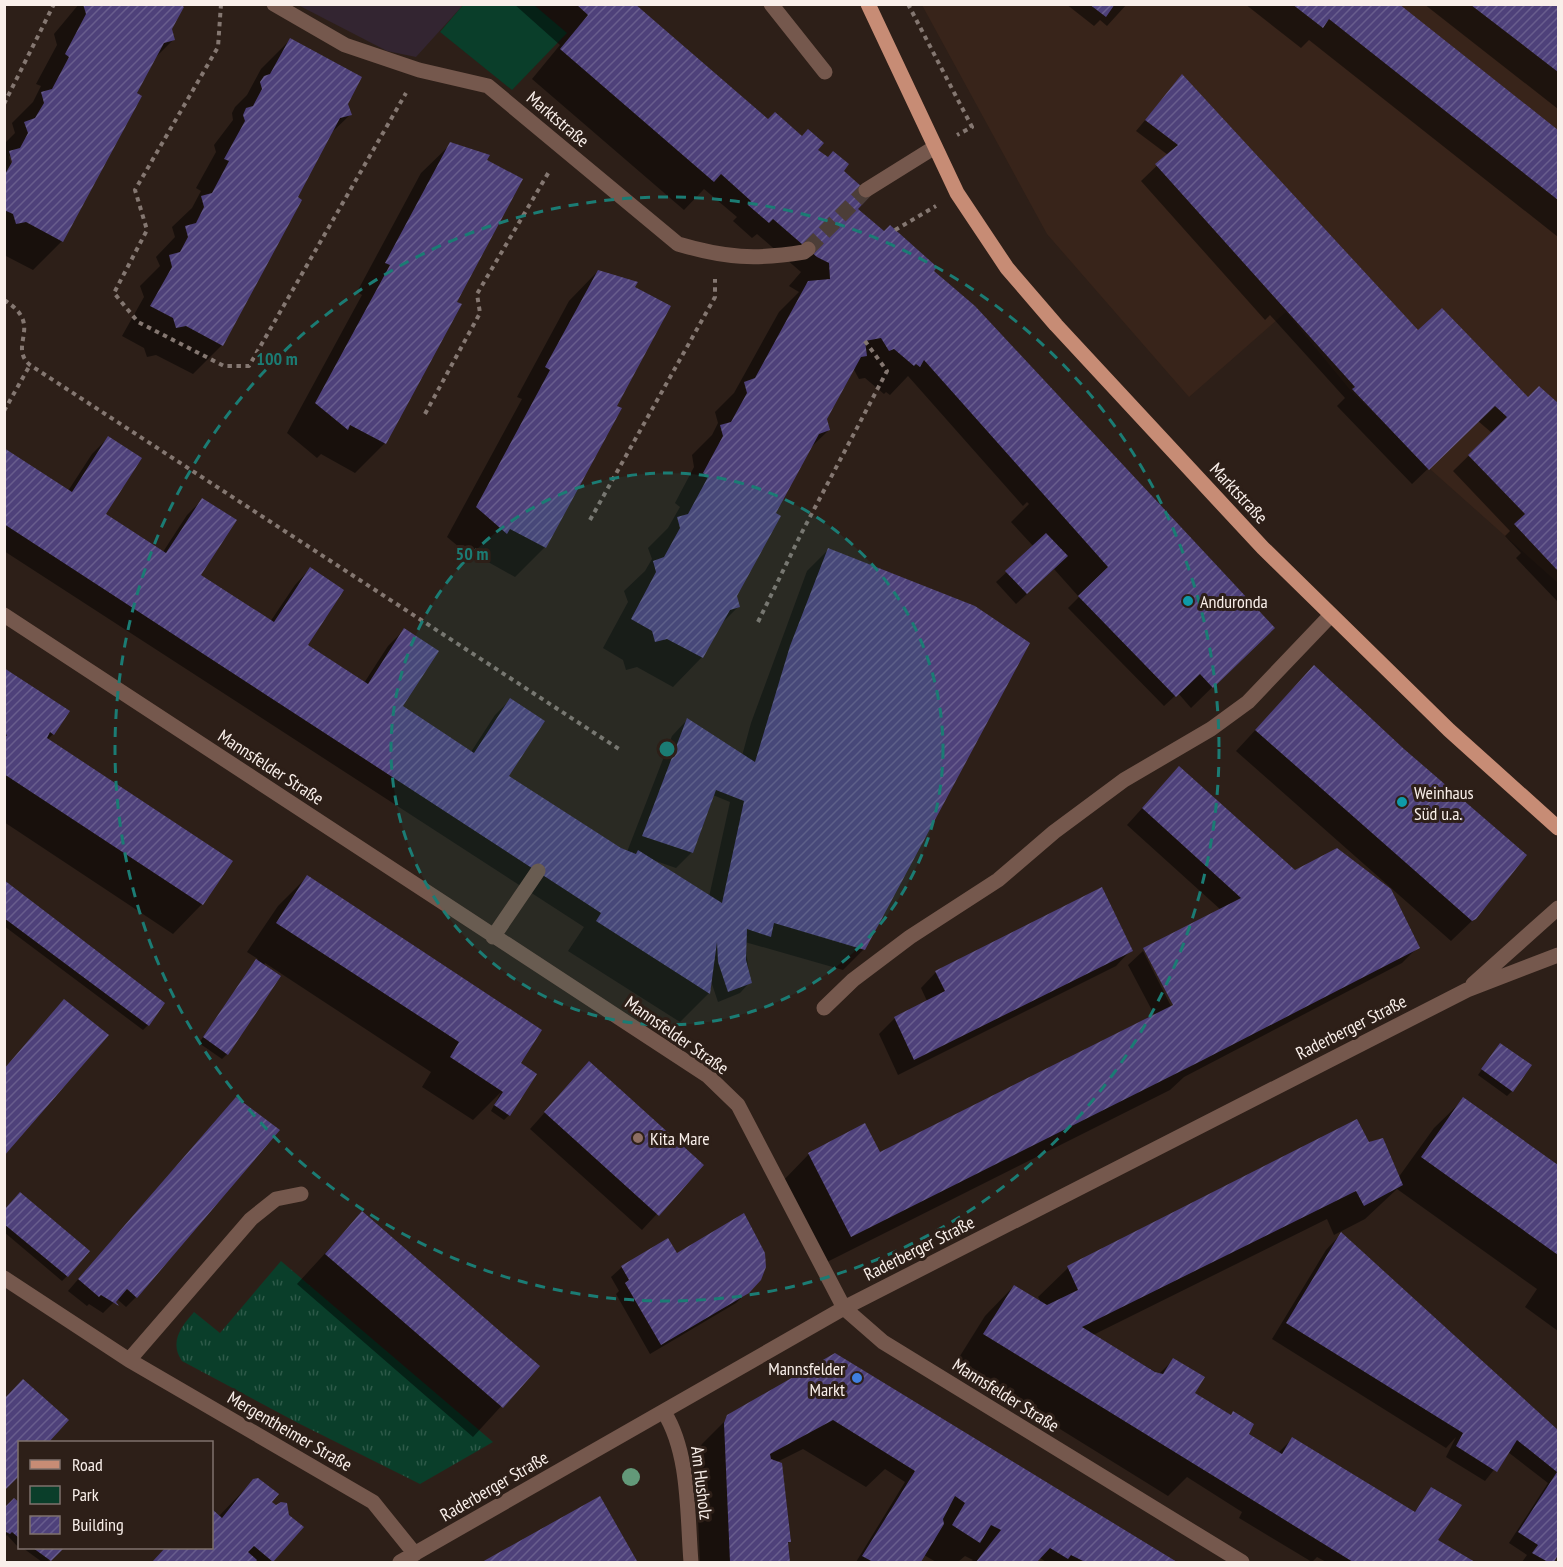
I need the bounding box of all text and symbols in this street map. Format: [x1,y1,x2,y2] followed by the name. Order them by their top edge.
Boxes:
[522,86,594,152] street label: Marktstraße
[256,347,298,370] text: 100 m
[1205,458,1273,528] street label: Marktstraße
[456,542,488,565] text: 50 m
[1200,590,1268,613] place label: Anduronda
[1181,594,1195,608] marker: Anduronda
[214,724,328,810] street label: Mannsfelder Straße
[657,739,677,759] centre of rings
[1414,781,1474,825] place label: Weinhaus Süd u.a.
[1395,795,1409,809] marker: Weinhaus Süd u.a.
[1292,989,1410,1065] street label: Raderberger Straße
[621,991,733,1079] street label: Mannsfelder Straße
[650,1127,710,1150] place label: Kita Mare
[631,1131,645,1145] marker: Kita Mare
[860,1210,978,1286] street label: Raderberger Straße
[948,1353,1064,1437] street label: Mannsfelder Straße
[768,1357,845,1401] place label: Mannsfelder Markt
[850,1371,864,1385] marker: Mannsfelder Markt
[224,1386,356,1476] street label: Mergentheimer Straße
[18,1441,213,1549] legend
[686,1445,718,1521] street label: Am Husholz
[436,1446,552,1526] street label: Raderberger Straße
[72,1453,103,1476] text: Road
[72,1483,99,1506] text: Park
[72,1513,124,1536] text: Building

